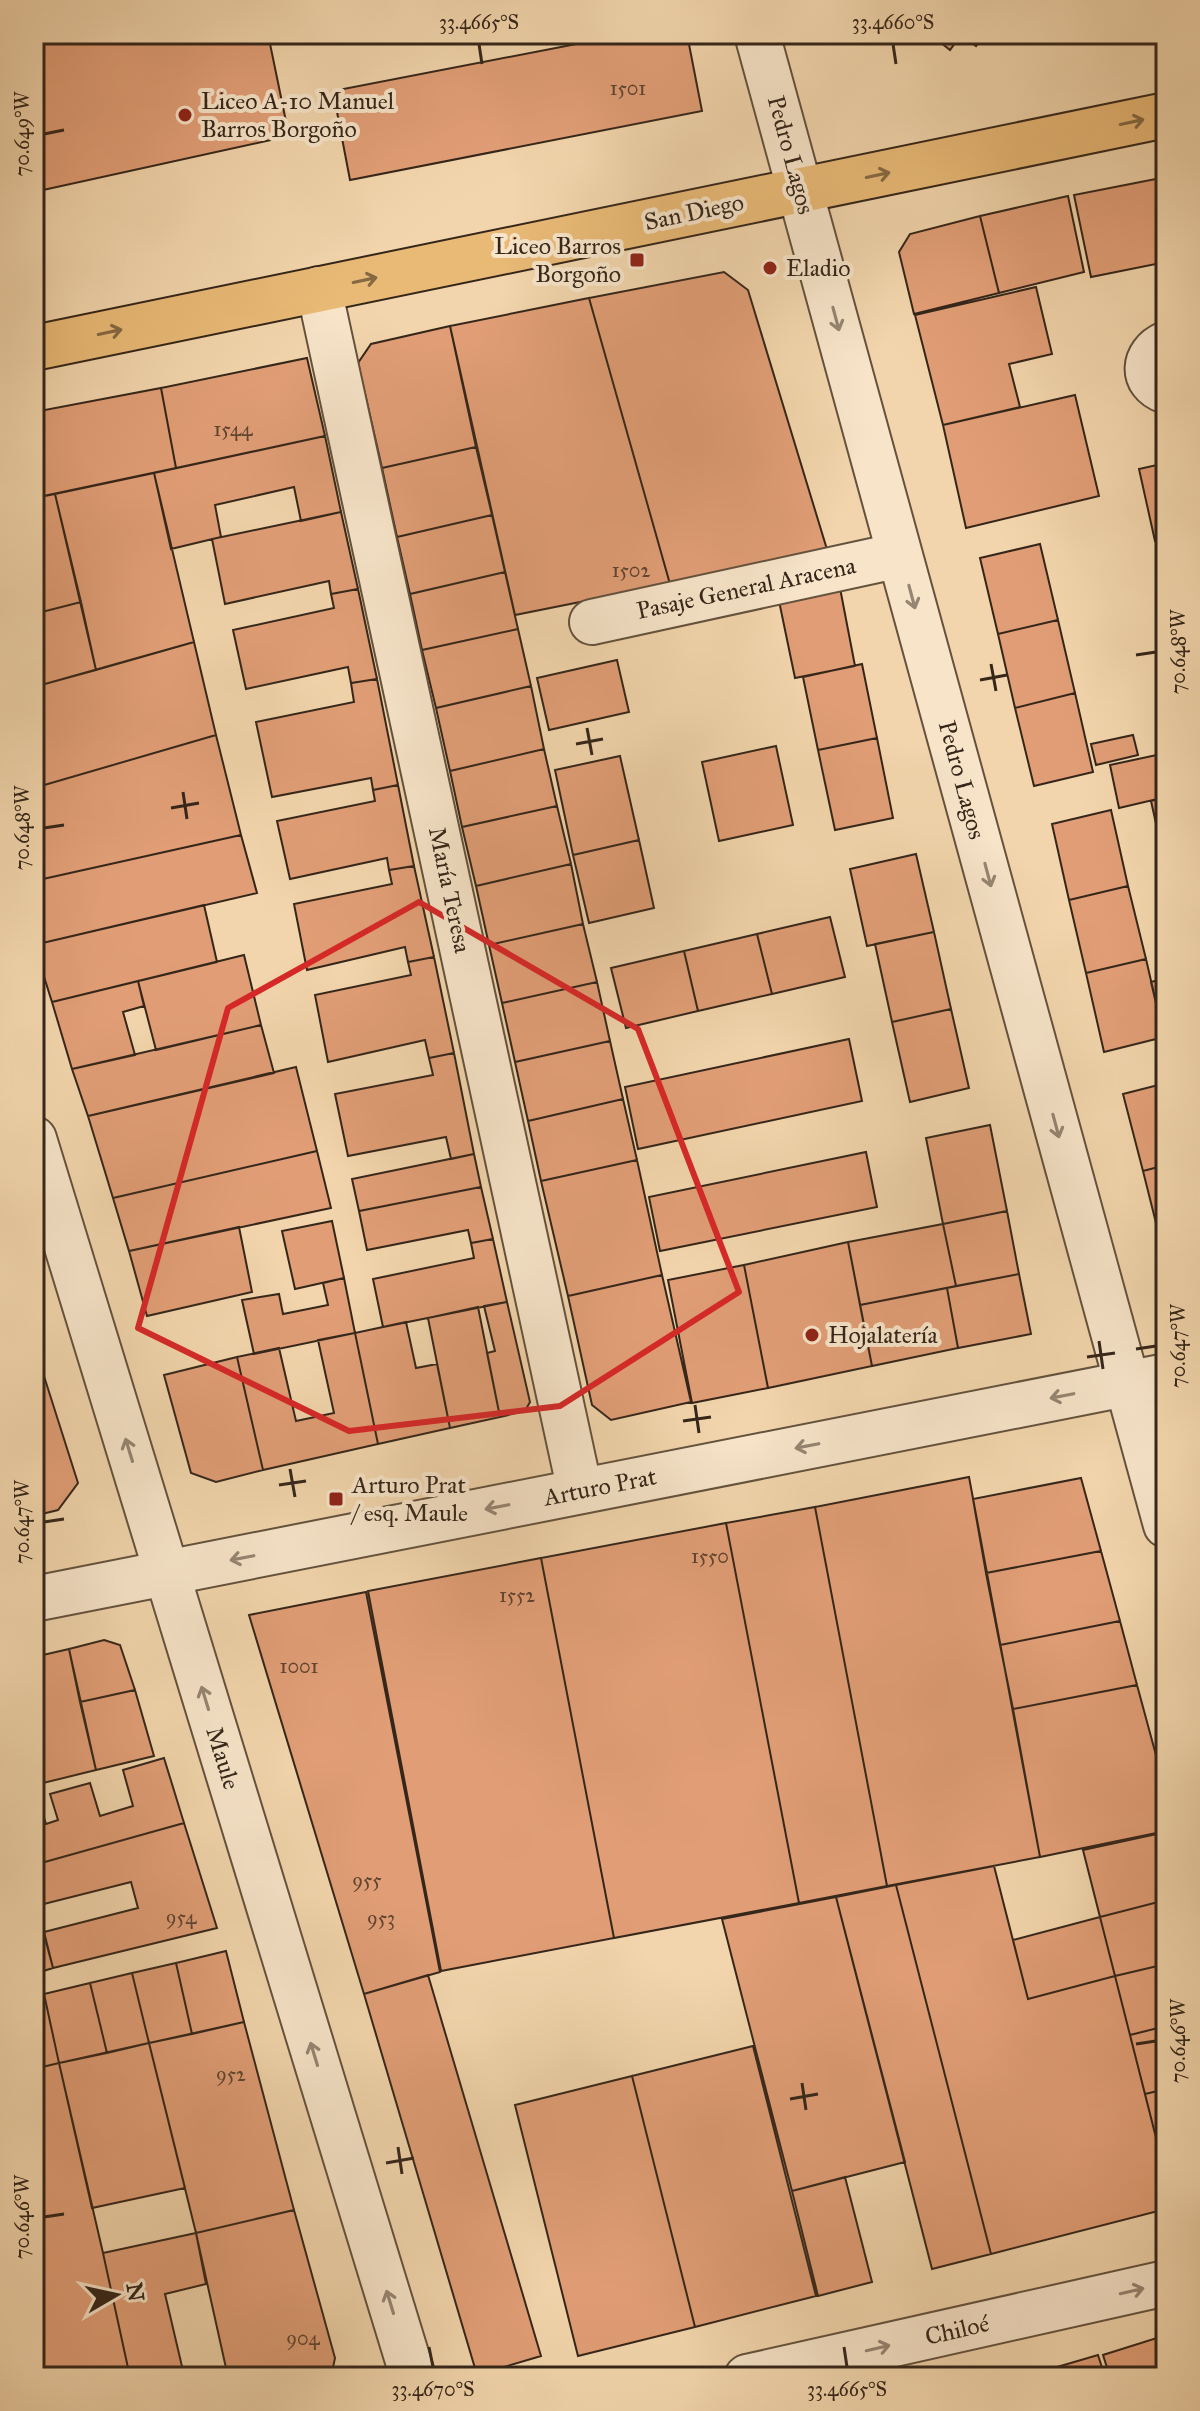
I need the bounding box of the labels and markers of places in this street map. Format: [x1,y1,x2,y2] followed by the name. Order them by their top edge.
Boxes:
[201,86,395,144] place label: Liceo A-10 Manuel Barros Borgoño
[176,106,194,124] marker: Liceo A-10 Manuel Barros Borgoño
[494,231,621,289] place label: Liceo Barros Borgoño
[628,251,646,269] marker: Liceo Barros Borgoño
[786,253,851,283] place label: Eladio
[761,259,779,277] marker: Eladio
[828,1320,938,1350] place label: Hojalatería
[803,1326,821,1344] marker: Hojalatería
[350,1470,468,1528] place label: Arturo Prat / esq. Maule
[327,1490,345,1508] marker: Arturo Prat / esq. Maule

